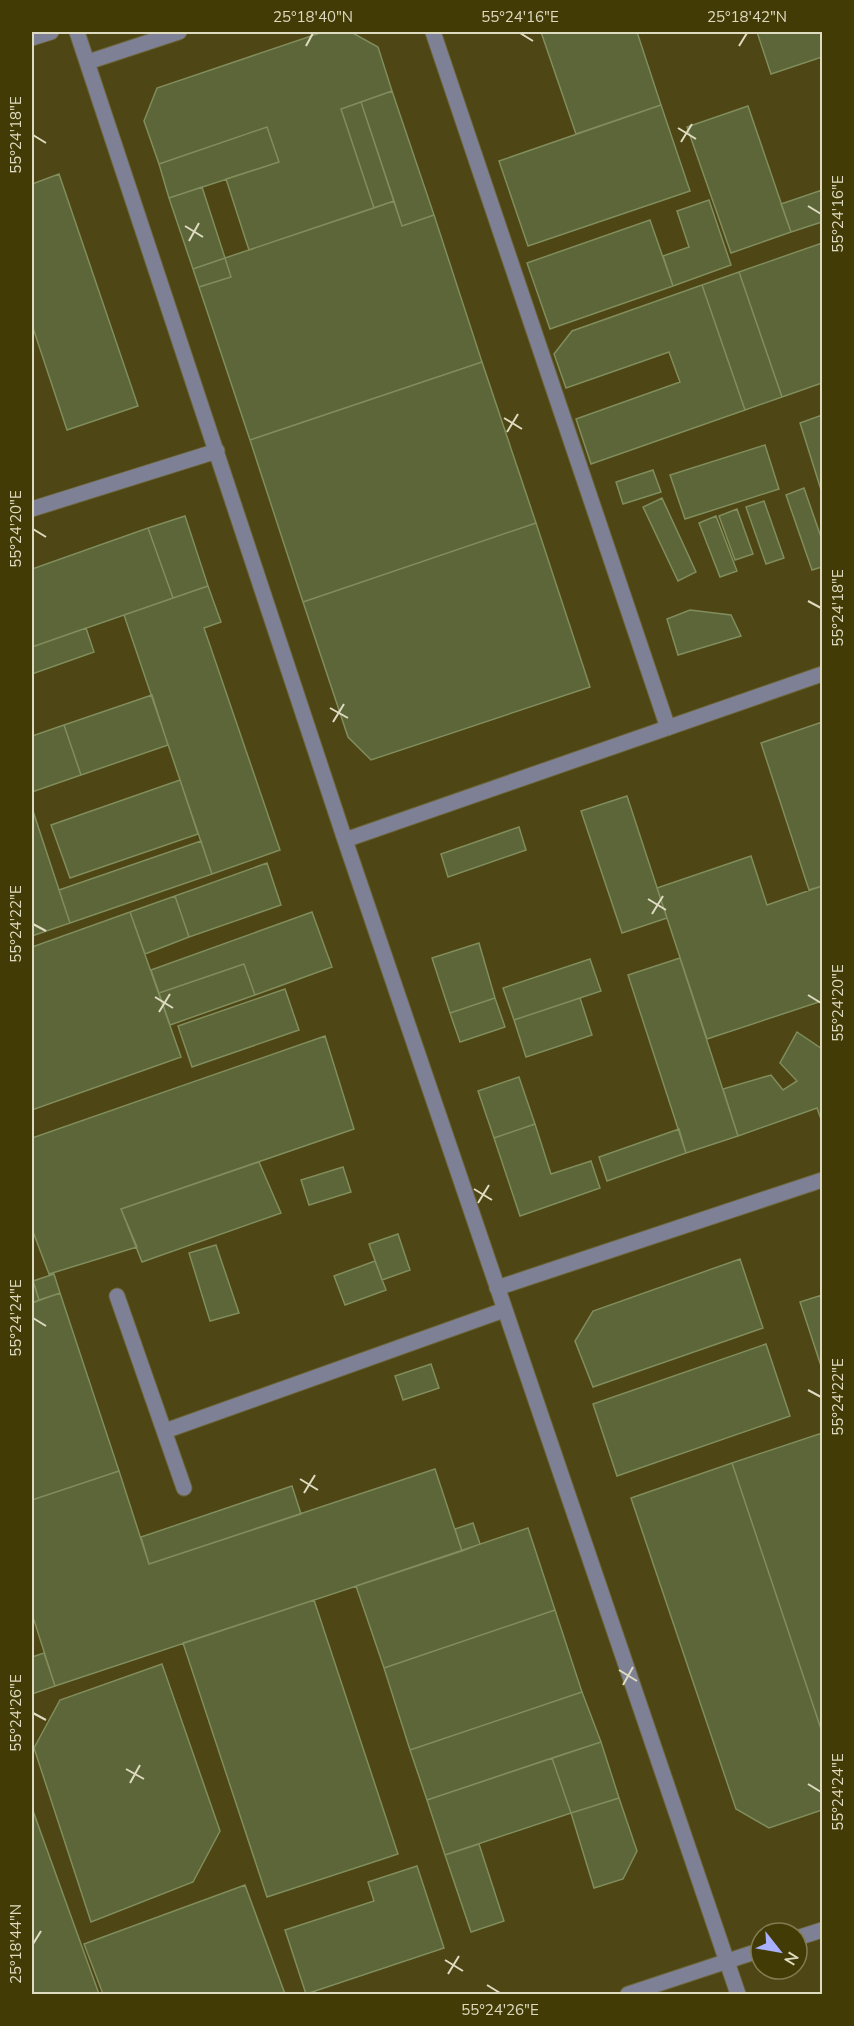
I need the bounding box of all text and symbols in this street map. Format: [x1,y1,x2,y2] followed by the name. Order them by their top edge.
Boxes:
[273,7,353,26] text: 25°18'40"N
[481,7,559,26] text: 55°24'16"E
[707,7,787,26] text: 25°18'42"N
[6,96,25,174] text: 55°24'18"E
[828,175,847,253] text: 55°24'16"E
[6,490,25,568] text: 55°24'20"E
[828,569,847,647] text: 55°24'18"E
[6,885,25,963] text: 55°24'22"E
[828,964,847,1042] text: 55°24'20"E
[6,1279,25,1357] text: 55°24'24"E
[828,1358,847,1436] text: 55°24'22"E
[6,1674,25,1752] text: 55°24'26"E
[828,1753,847,1831] text: 55°24'24"E
[6,1904,25,1984] text: 25°18'44"N
[749,1921,809,1981] north arrow
[780,1948,804,1969] text: N
[461,2000,539,2019] text: 55°24'26"E

